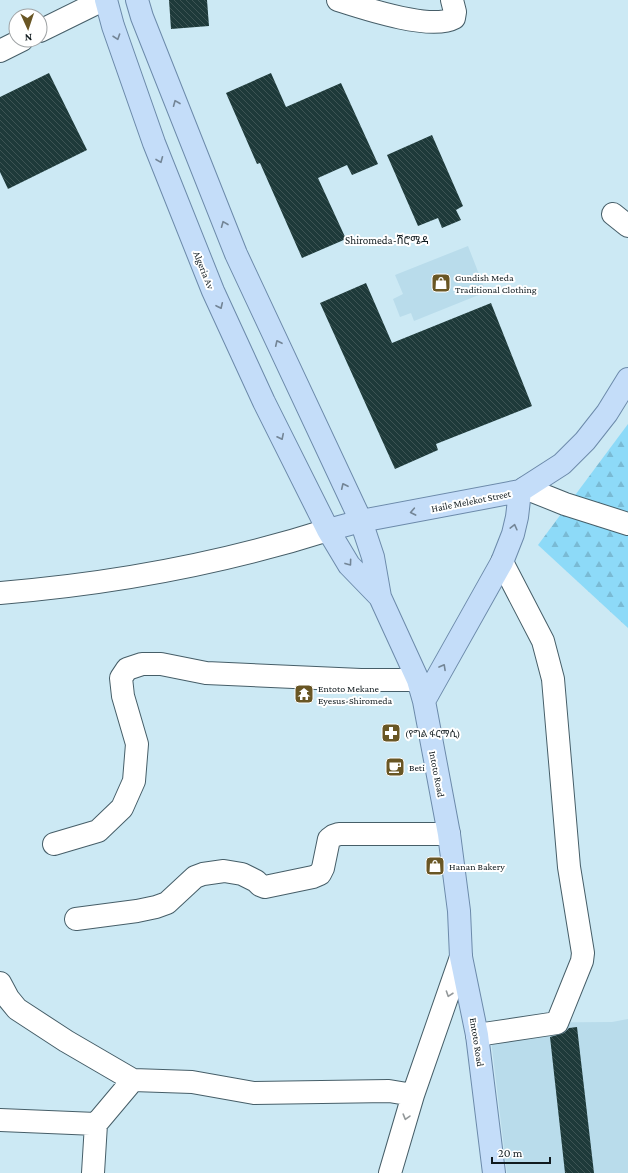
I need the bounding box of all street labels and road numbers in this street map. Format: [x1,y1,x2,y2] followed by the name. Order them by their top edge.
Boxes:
[191,249,217,291] street label: Algeria Av
[430,488,512,514] street label: Haile Melekot Street
[427,750,447,799] street label: Intoto Road
[468,1017,486,1068] street label: Entoto Road

